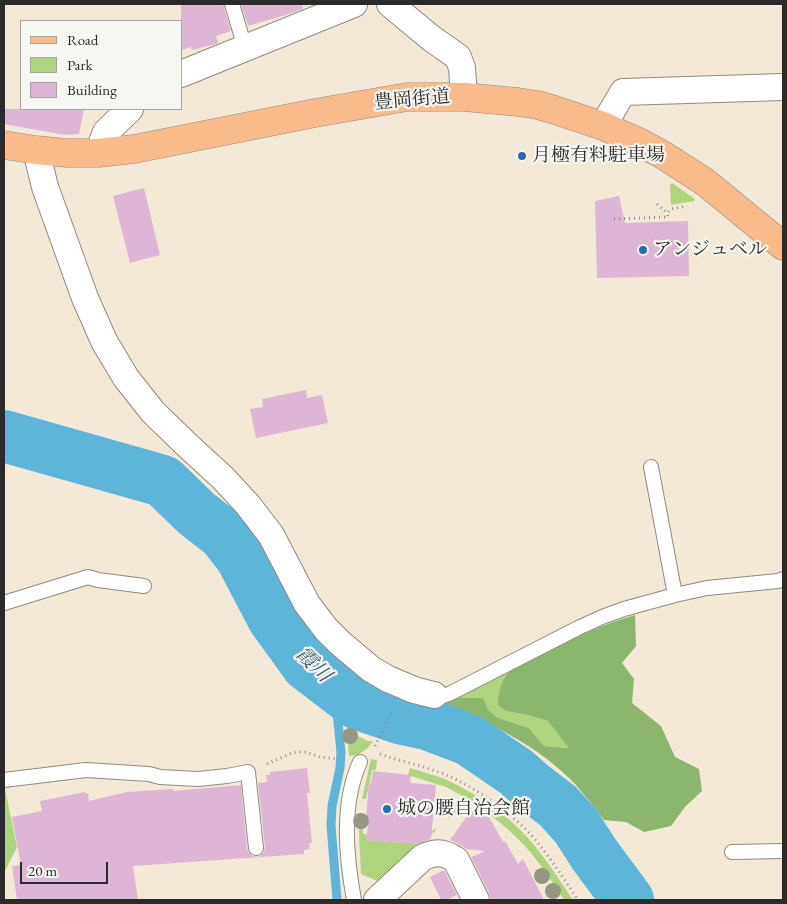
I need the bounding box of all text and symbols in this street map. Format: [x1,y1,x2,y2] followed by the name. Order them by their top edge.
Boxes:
[20,20,182,110] legend
[67,30,98,49] text: Road
[67,55,93,74] text: Park
[67,80,117,99] text: Building
[373,85,451,115] street label: 豊岡街道
[532,145,665,167] place label: 月極有料駐車場
[516,150,528,162] marker: 月極有料駐車場
[653,239,767,261] place label: アンジュベル
[637,244,649,256] marker: アンジュベル
[290,642,336,688] water label: 霞川
[397,798,530,820] place label: 城の腰自治会館
[381,803,393,815] marker: 城の腰自治会館
[22,852,110,884] scale bar
[28,861,57,880] text: 20 m

